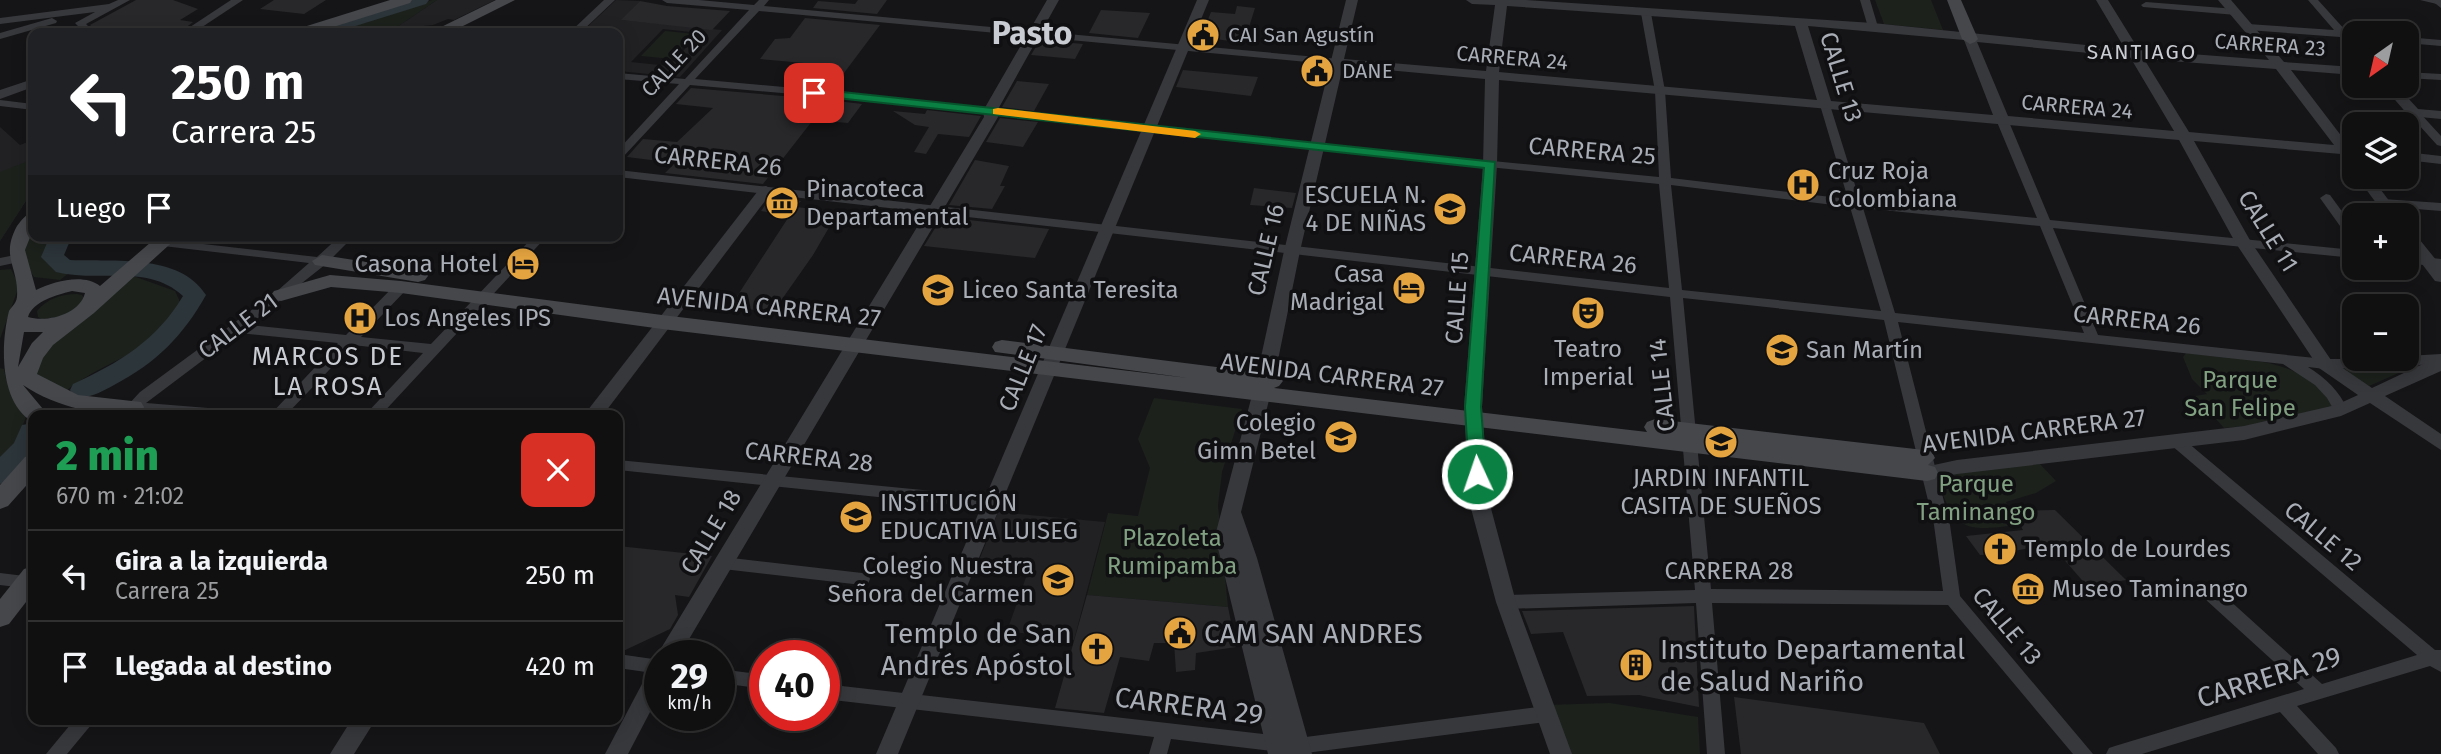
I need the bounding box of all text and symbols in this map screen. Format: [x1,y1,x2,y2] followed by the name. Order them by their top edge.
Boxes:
[992,14,1072,52] district label: Pasto
[1184,16,1222,54] public building icon: CAI San Agustín
[2342,21,2418,98] north arrow
[2342,21,2419,371] map controls
[1228,22,1375,48] place label: CAI San Agustín
[636,24,712,102] street label: CALLE 20
[2213,28,2327,62] street label: CARRERA 23
[1814,29,1868,125] street label: CALLE 13
[2087,39,2197,65] district label: SANTIAGO
[1455,40,1569,76] street label: CARRERA 24
[1298,52,1336,90] public building icon: DANE
[171,53,304,112] text: 250 m
[56,56,147,147] icon: left
[1342,58,1393,84] place label: DANE
[784,63,844,123] pin
[795,74,833,112] icon: arrive
[2020,89,2134,125] street label: CARRERA 24
[2342,112,2419,189] button: layers
[171,113,316,151] text: Carrera 25
[1527,131,1657,171] street label: CARRERA 25
[653,140,783,182] street label: CARRERA 26
[1828,157,1958,213] place label: Cruz Roja Colombiana
[1784,166,1822,204] hospital icon: Cruz Roja Colombiana
[806,175,968,231] place label: Pinacoteca Departamental
[1304,181,1426,237] place label: ESCUELA N. 4 DE NIÑAS
[763,184,801,222] museum icon: Pinacoteca Departamental
[2232,185,2304,277] street label: CALLE 11
[140,189,178,227] icon: arrive
[1431,190,1469,228] school or university icon: ESCUELA N. 4 DE NIÑAS
[56,193,126,224] text: Luego
[1242,201,1290,299] street label: CALLE 16
[2342,203,2419,280] button: +
[1508,238,1638,280] street label: CARRERA 26
[504,245,542,283] hotel icon: Casona Hotel
[355,250,498,278] place label: Casona Hotel
[1440,251,1474,345] street label: CALLE 15
[1290,260,1384,316] place label: Casa Madrigal
[1390,269,1428,307] hotel icon: Casa Madrigal
[919,271,957,309] school or university icon: Liceo Santa Teresita
[962,276,1179,304] place label: Liceo Santa Teresita
[656,281,882,333] street label: AVENIDA CARRERA 27
[193,287,283,365] street label: CALLE 21
[1569,294,1607,332] theatre icon: Teatro Imperial
[2342,294,2419,371] button: −
[341,299,379,337] hospital icon: Los Angeles IPS
[2072,299,2202,341] street label: CARRERA 26
[384,304,551,332] place label: Los Angeles IPS
[993,320,1053,416] street label: CALLE 17
[1763,331,1801,369] school or university icon: San Martín
[1543,335,1633,391] place label: Teatro Imperial
[1806,336,1923,364] place label: San Martín
[1643,337,1681,433] street label: CALLE 14
[252,341,404,402] district label: MARCOS DE LA ROSA
[1219,347,1445,403] street label: AVENIDA CARRERA 27
[2184,366,2296,422] park label: Parque San Felipe
[1921,403,2147,459] street label: AVENIDA CARRERA 27
[1197,409,1316,465] place label: Colegio Gimn Betel
[1322,418,1360,456] school or university icon: Colegio Gimn Betel
[1702,423,1740,461] school or university icon: JARDIN INFANTIL CASITA DE SUEÑOS
[56,431,159,481] text: 2 min
[521,433,595,507] button: close
[743,436,875,478] street label: CARRERA 28
[1440,437,1514,511] position arrow
[1620,464,1822,520] place label: JARDIN INFANTIL CASITA DE SUEÑOS
[1917,470,2035,526] park label: Parque Taminango
[56,482,184,510] text: 670 m · 21:02
[675,485,747,579] street label: CALLE 18
[880,488,1078,545] place label: INSTITUCIÓN EDUCATIVA LUISEG
[2279,496,2367,576] street label: CALLE 12
[837,498,875,536] school or university icon: INSTITUCIÓN EDUCATIVA LUISEG
[1107,524,1237,580] park label: Plazoleta Rumipamba
[1981,530,2019,568] church icon: Templo de Lourdes
[2024,535,2231,563] place label: Templo de Lourdes
[115,546,328,577] text: Gira a la izquierda
[828,552,1034,608] place label: Colegio Nuestra Señora del Carmen
[56,557,94,595] icon: left
[1665,557,1793,585] street label: CARRERA 28
[525,560,595,591] text: 250 m
[1039,561,1077,599] school or university icon: Colegio Nuestra Señora del Carmen
[2009,570,2047,608] museum icon: Museo Taminango
[2052,575,2248,603] place label: Museo Taminango
[115,577,219,605] text: Carrera 25
[1966,582,2048,670] street label: CALLE 13
[1161,614,1199,652] public building icon: CAM SAN ANDRES
[881,617,1072,682] place label: Templo de San Andrés Apóstol
[1204,617,1423,650] place label: CAM SAN ANDRES
[1078,630,1116,668] church icon: Templo de San Andrés Apóstol
[1660,633,1965,698] place label: Instituto Departamental de Salud Nariño
[2193,639,2345,715] street label: CARRERA 29
[749,640,840,731] speed limit sign: 40
[1617,646,1655,684] building icon: Instituto Departamental de Salud Nariño
[56,648,94,686] icon: arrive
[115,651,332,682] text: Llegada al destino
[525,651,595,682] text: 420 m
[671,655,708,697] text: 29
[1113,681,1265,731] street label: CARRERA 29
[667,692,712,714] text: km/h

